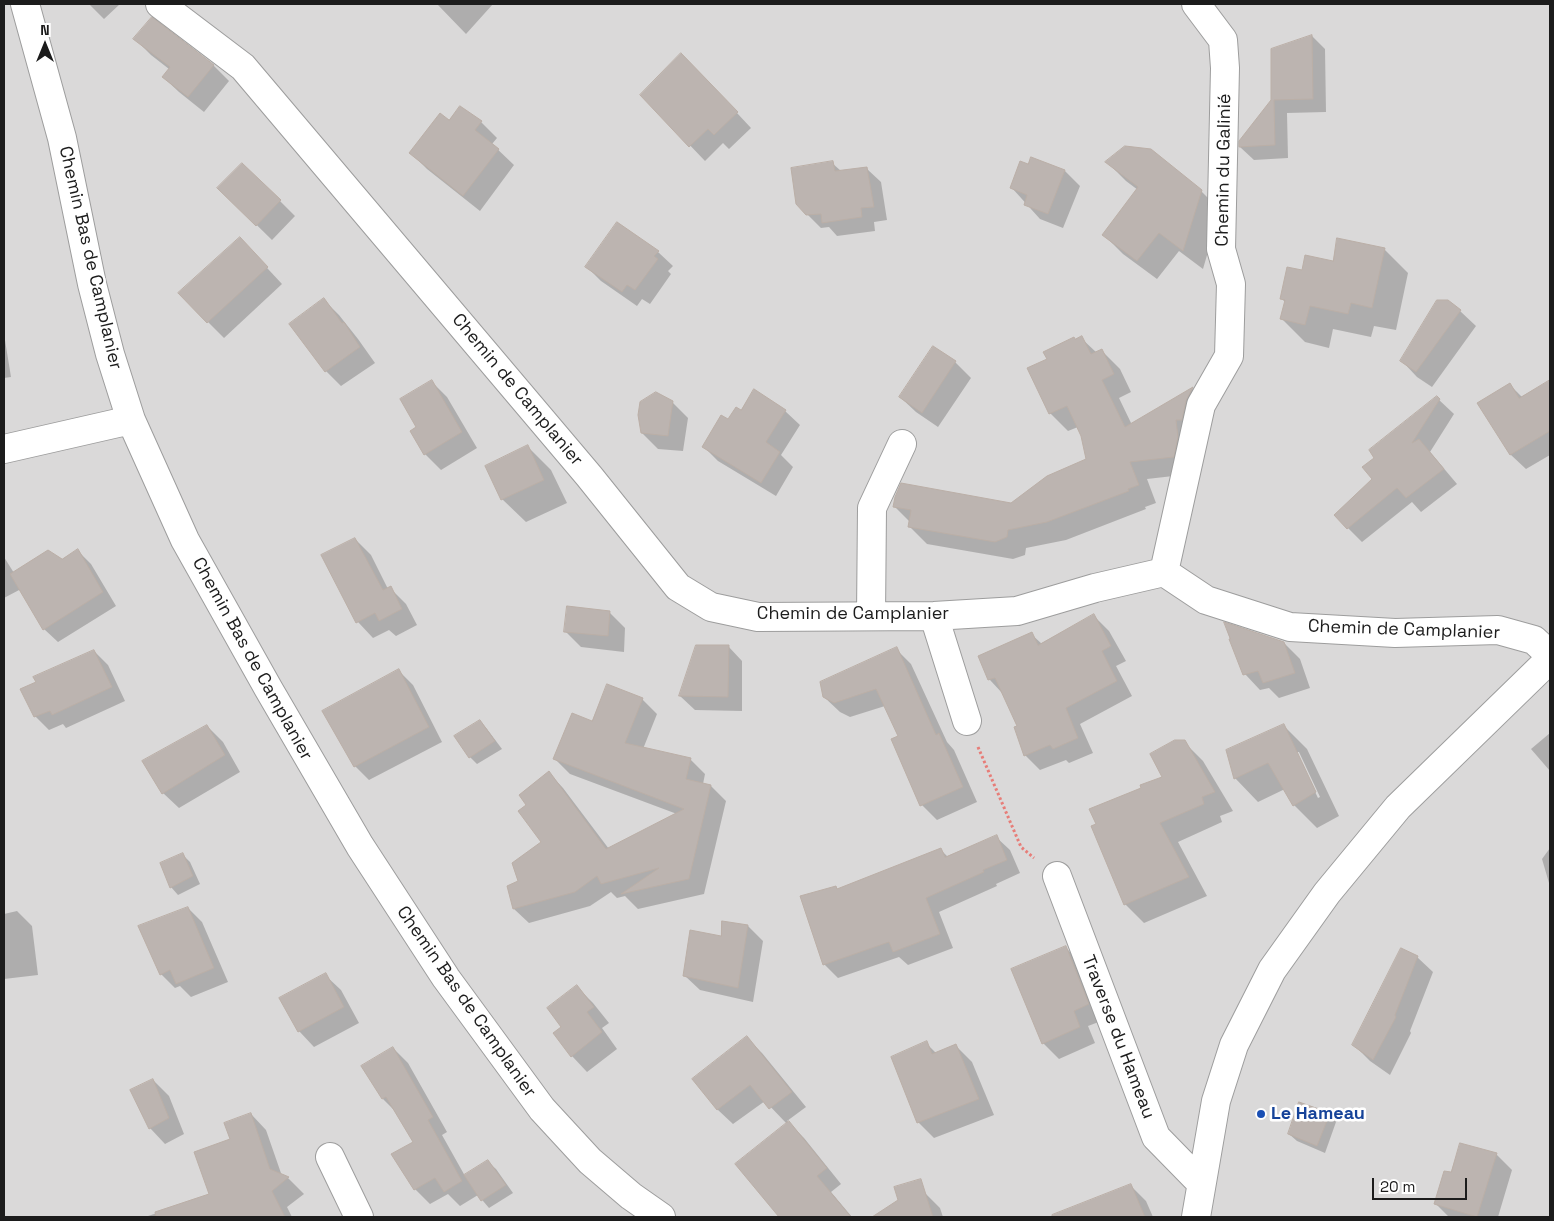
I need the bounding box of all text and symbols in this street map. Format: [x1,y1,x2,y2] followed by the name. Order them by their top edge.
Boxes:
[20,20,70,70] north arrow
[40,21,50,39] text: N
[1212,93,1236,247] street label: Chemin du Galinié
[54,144,126,372] street label: Chemin Bas de Camplanier
[447,309,587,471] street label: Chemin de Camplanier
[187,554,317,764] street label: Chemin Bas de Camplanier
[757,603,949,625] street label: Chemin de Camplanier
[1308,616,1500,644] street label: Chemin de Camplanier
[392,902,540,1102] street label: Chemin Bas de Camplanier
[1077,952,1159,1122] street label: Traverse du Hameau
[1271,1103,1365,1125] place label: Le Hameau
[1255,1108,1267,1120] marker: Le Hameau
[1374,1168,1469,1200] scale bar
[1380,1177,1415,1196] text: 20 m

